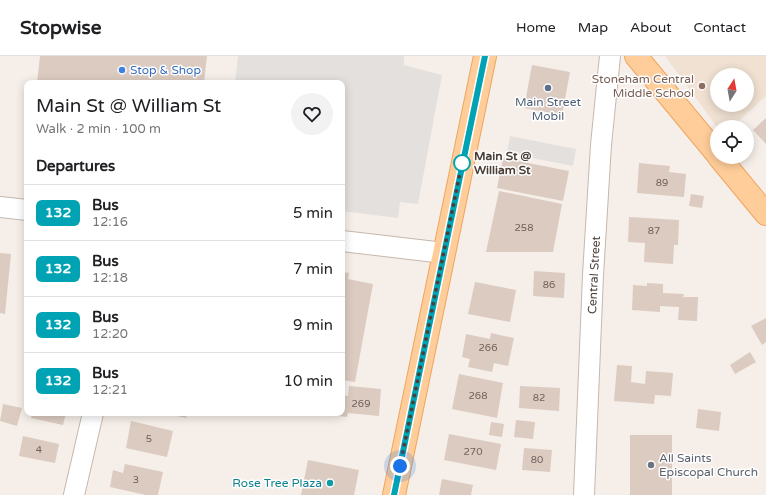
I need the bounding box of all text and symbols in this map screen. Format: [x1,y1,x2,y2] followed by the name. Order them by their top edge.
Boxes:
[20,17,101,39] text: Stopwise
[516,19,556,36] text: Home
[578,19,608,36] text: Map
[630,19,672,36] text: About
[694,19,746,36] text: Contact
[130,63,201,77] place label: Stop & Shop
[117,65,127,75] marker: Stop & Shop
[710,68,754,112] north arrow
[710,68,754,164] map controls
[592,72,694,100] place label: Stoneham Central Middle School
[697,81,707,91] marker: Stoneham Central Middle School
[543,83,553,93] marker: Main Street Mobil
[291,93,333,135] button: heart
[36,95,221,117] text: Main St @ William St
[515,95,581,123] place label: Main Street Mobil
[710,120,754,164] button: locate
[36,121,161,137] text: Walk · 2 min · 100 m
[474,149,532,177] place label: Main St @ William St
[453,154,471,172] marker: Main St @ William St
[36,157,115,175] text: Departures
[656,177,668,189] house number: 89
[92,196,119,214] text: Bus
[45,204,71,221] text: 132
[293,204,333,222] text: 5 min
[92,214,128,230] text: 12:16
[515,222,533,234] house number: 258
[648,225,660,237] house number: 87
[585,235,603,315] street label: Central Street
[92,252,119,270] text: Bus
[45,260,71,277] text: 132
[293,260,333,278] text: 7 min
[92,270,128,286] text: 12:18
[543,279,555,291] house number: 86
[92,308,119,326] text: Bus
[45,316,71,333] text: 132
[293,316,333,334] text: 9 min
[92,326,128,342] text: 12:20
[479,342,497,354] house number: 266
[92,364,119,382] text: Bus
[45,372,71,389] text: 132
[284,372,333,390] text: 10 min
[92,382,128,398] text: 12:21
[469,390,487,402] house number: 268
[533,392,545,404] house number: 82
[352,398,370,410] house number: 269
[146,433,152,445] house number: 5
[36,444,42,456] house number: 4
[464,446,482,458] house number: 270
[659,451,758,479] place label: All Saints Episcopal Church
[531,454,543,466] house number: 80
[390,456,410,476] your location
[646,460,656,470] marker: All Saints Episcopal Church
[133,474,139,486] house number: 3
[232,476,322,490] place label: Rose Tree Plaza
[325,478,335,488] marker: Rose Tree Plaza

